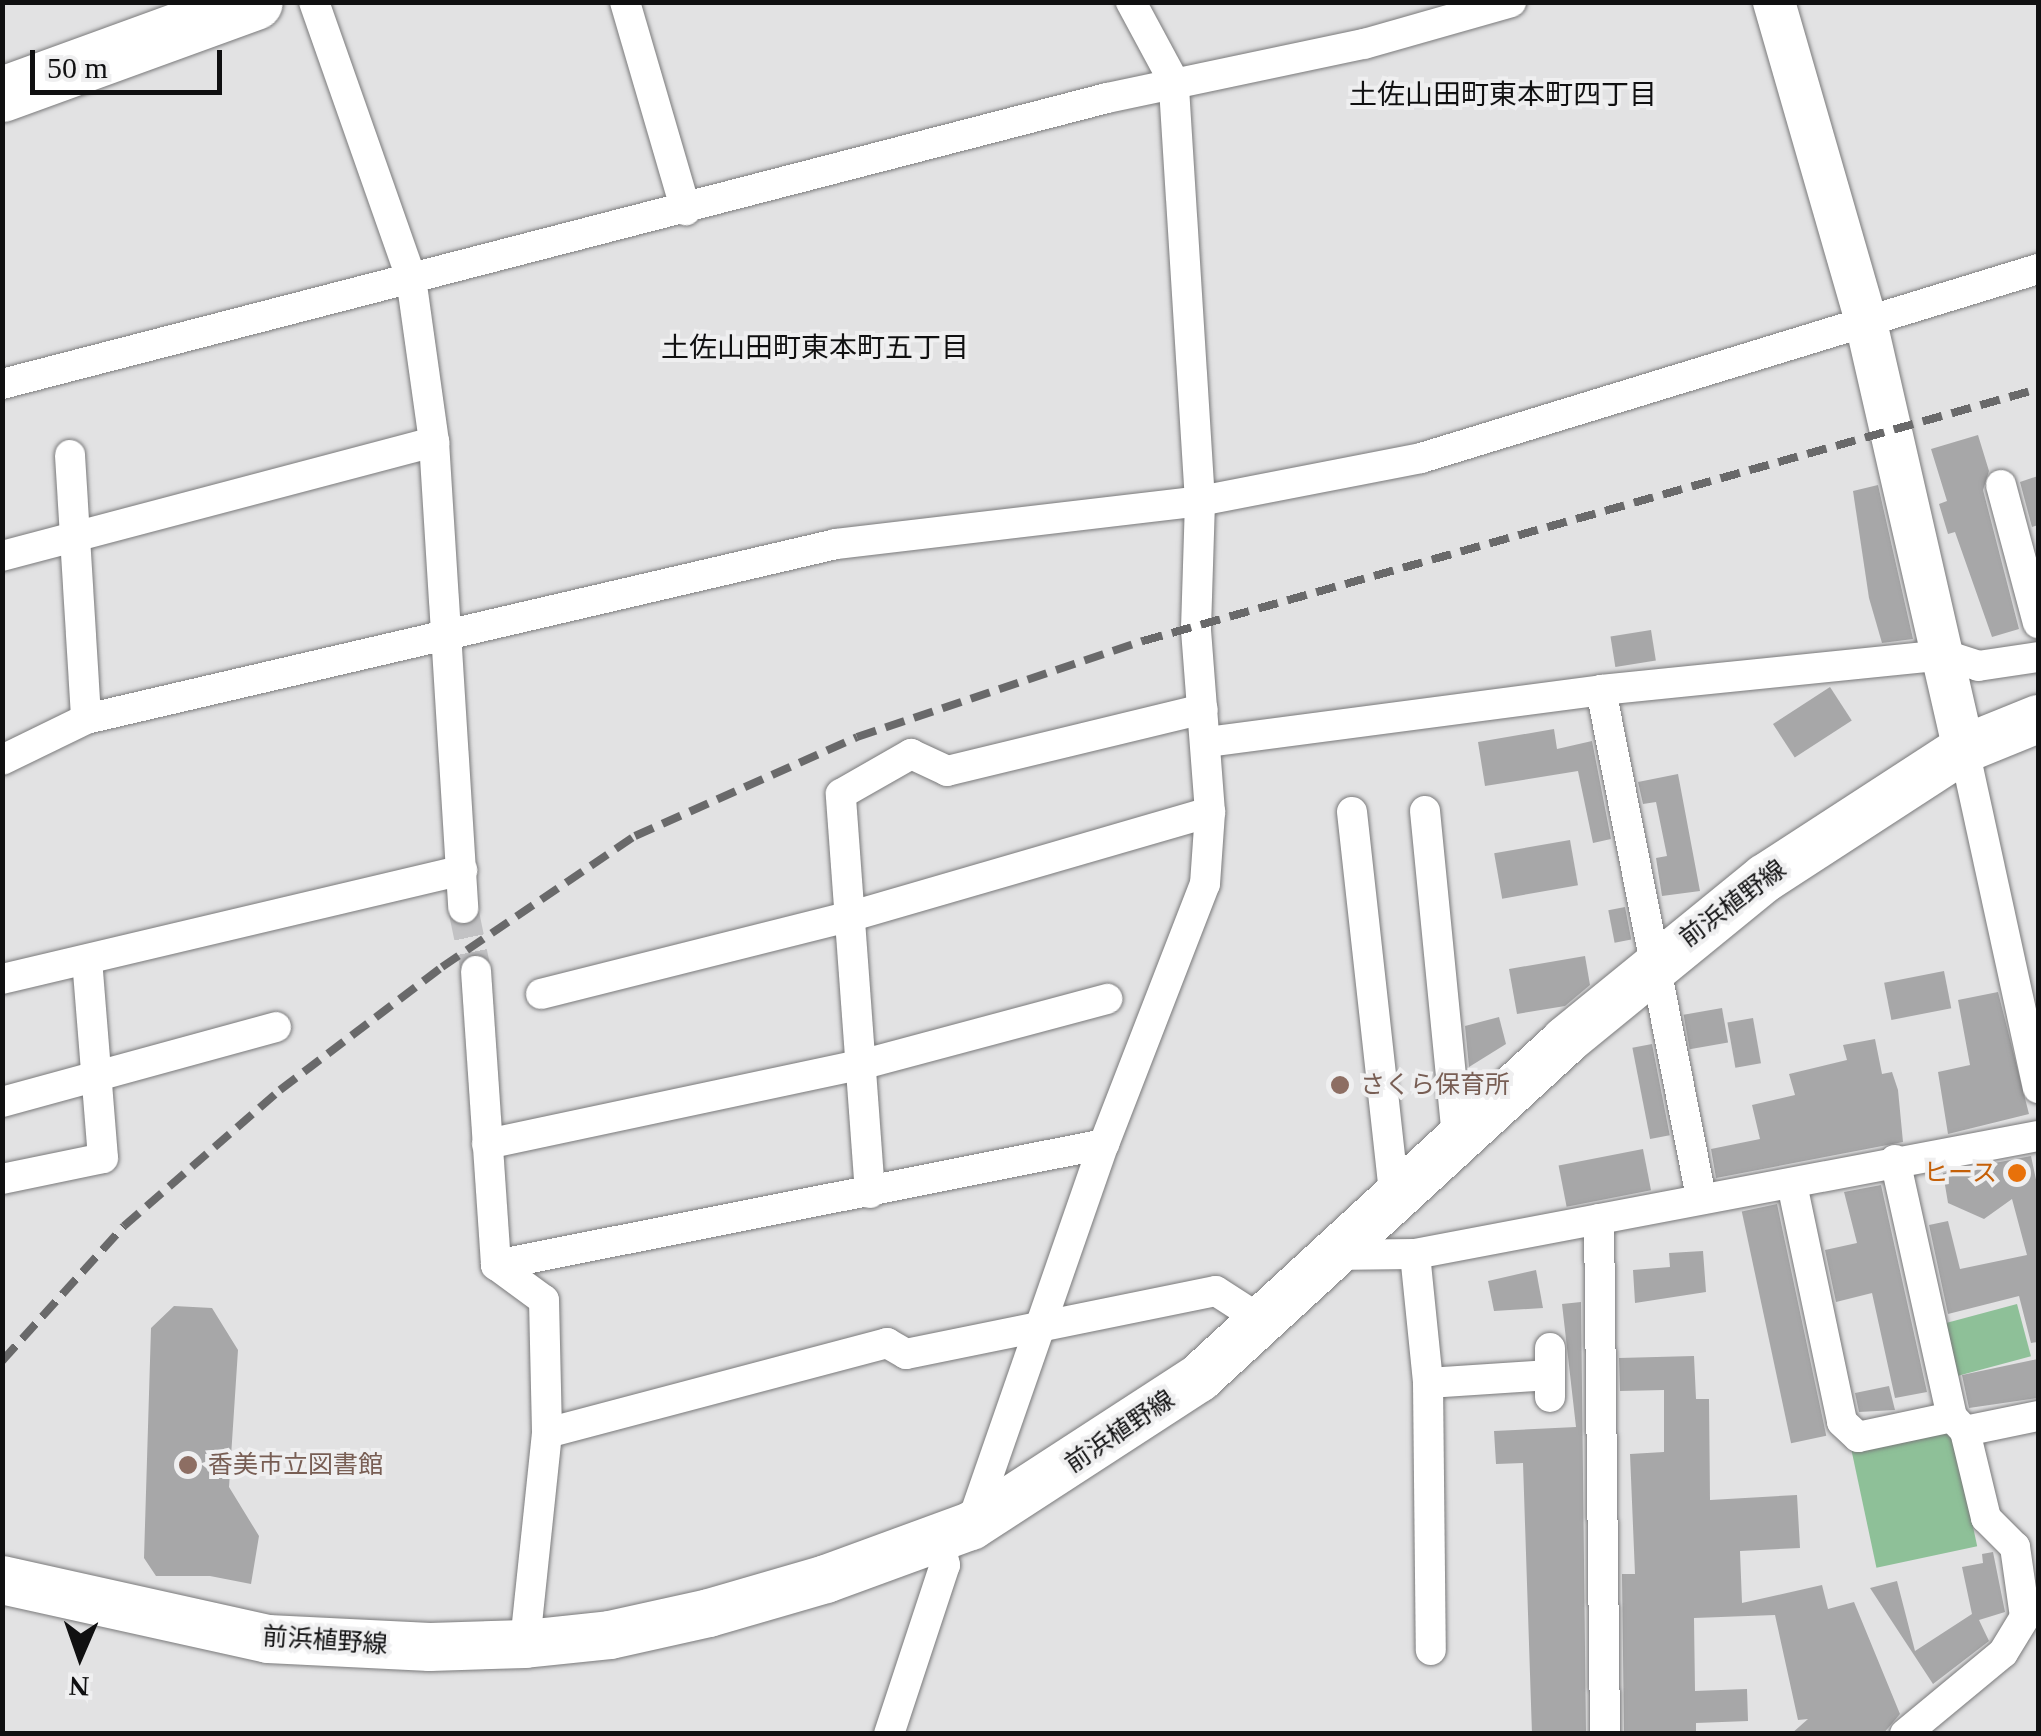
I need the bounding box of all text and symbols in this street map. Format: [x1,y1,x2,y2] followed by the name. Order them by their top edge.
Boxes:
[35,30,228,92] scale bar
[47,51,108,84] text: 50 m
[1349,78,1657,112] district label: 土佐山田町東本町四丁目
[661,331,969,365] district label: 土佐山田町東本町五丁目
[1674,854,1792,954] street label: 前浜植野線
[1360,1070,1510,1100] place label: さくら保育所
[1329,1074,1351,1096] marker: さくら保育所
[1922,1158,1997,1188] place label: ヒース
[2006,1162,2028,1184] marker: ヒース
[1060,1385,1180,1479] street label: 前浜植野線
[208,1450,383,1480] place label: 香美市立図書館
[177,1454,199,1476] marker: 香美市立図書館
[30,1606,130,1706] north arrow
[262,1622,388,1660] street label: 前浜植野線
[68,1671,90,1702] text: N

